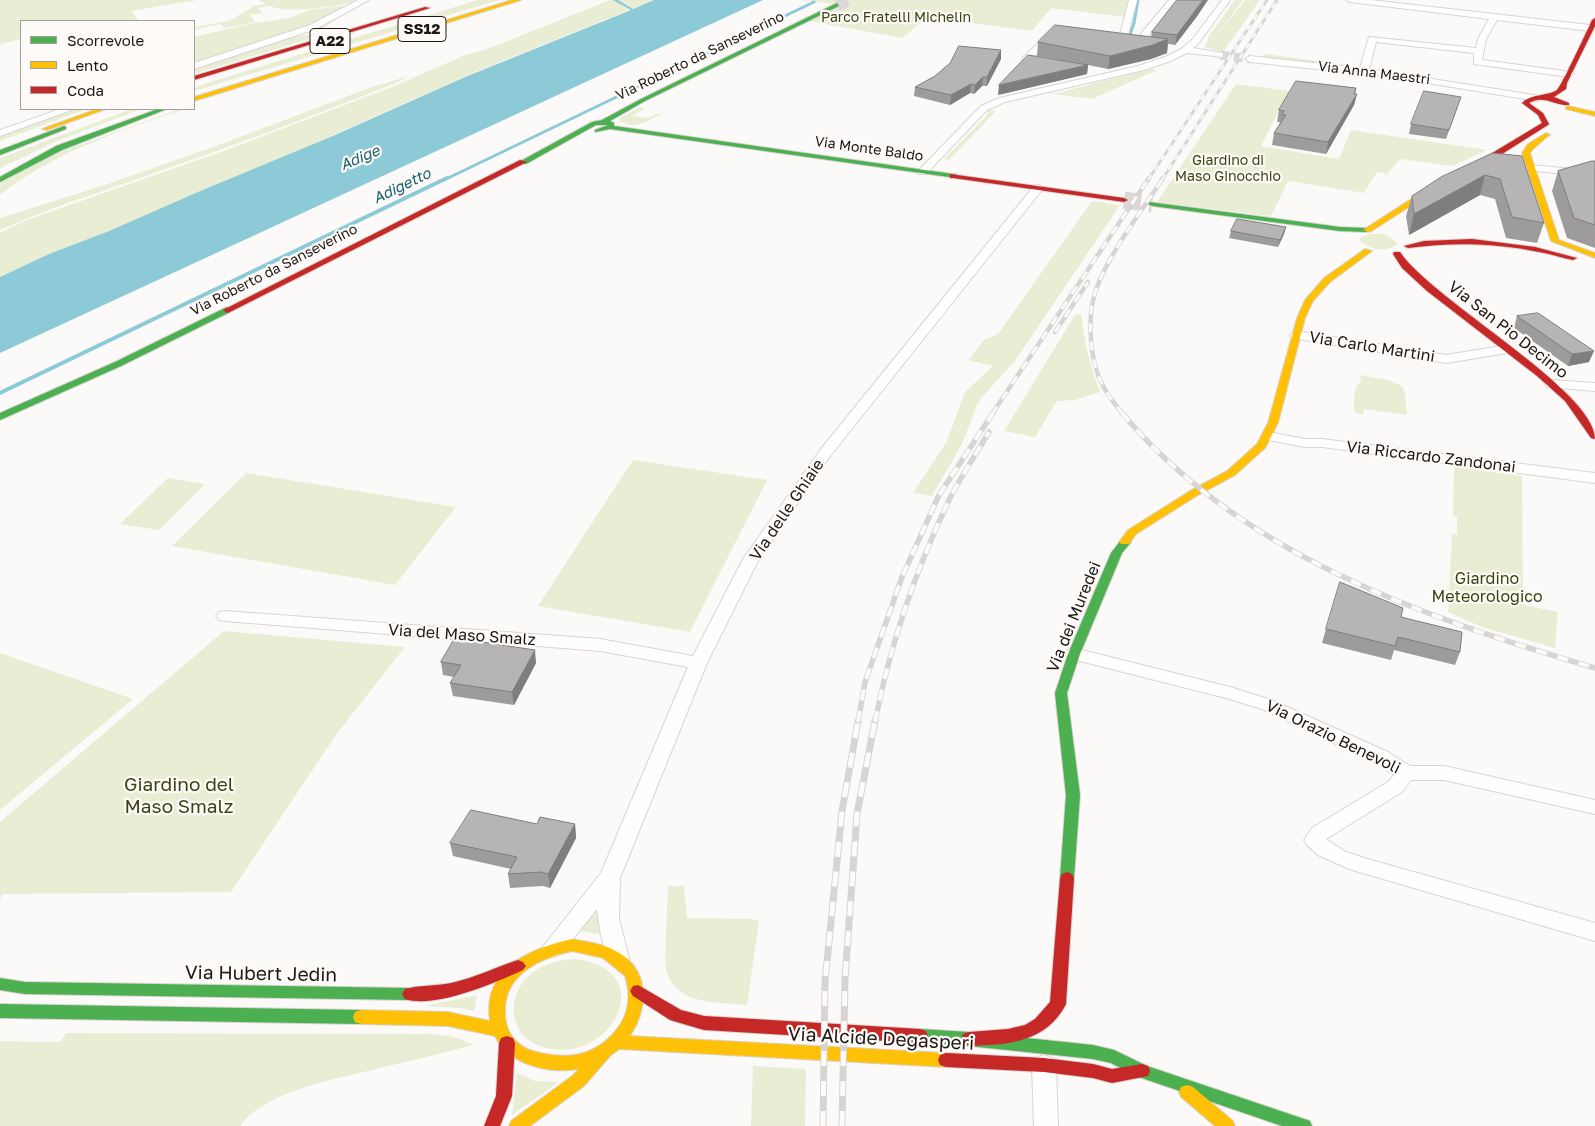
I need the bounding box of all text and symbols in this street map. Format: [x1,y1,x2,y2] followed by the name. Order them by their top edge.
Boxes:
[613,8,787,104] street label: Via Roberto da Sanseverino
[821,10,971,26] park label: Parco Fratelli Michelin
[398,16,446,42] road number: SS12
[20,20,195,110] legend
[310,28,350,54] road number: A22
[67,31,144,49] text: Scorrevole
[67,56,108,74] text: Lento
[1317,58,1431,88] street label: Via Anna Maestri
[67,81,104,99] text: Coda
[814,133,924,165] street label: Via Monte Baldo
[338,142,382,174] water label: Adige
[1175,153,1281,186] park label: Giardino di Maso Ginocchio
[370,164,434,208] water label: Adigetto
[188,221,360,319] street label: Via Roberto da Sanseverino
[1444,277,1572,383] street label: Via San Pio Decimo
[1308,328,1436,366] street label: Via Carlo Martini
[1345,437,1517,477] street label: Via Riccardo Zandonai
[746,455,828,565] street label: Via delle Ghiaie
[1043,559,1105,675] street label: Via dei Muredei
[1431,569,1543,607] park label: Giardino Meteorologico
[387,620,537,650] street label: Via del Maso Smalz
[1263,696,1403,778] street label: Via Orazio Benevoli
[124,774,234,818] park label: Giardino del Maso Smalz
[185,961,337,987] street label: Via Hubert Jedin
[787,1023,975,1055] street label: Via Alcide Degasperi

